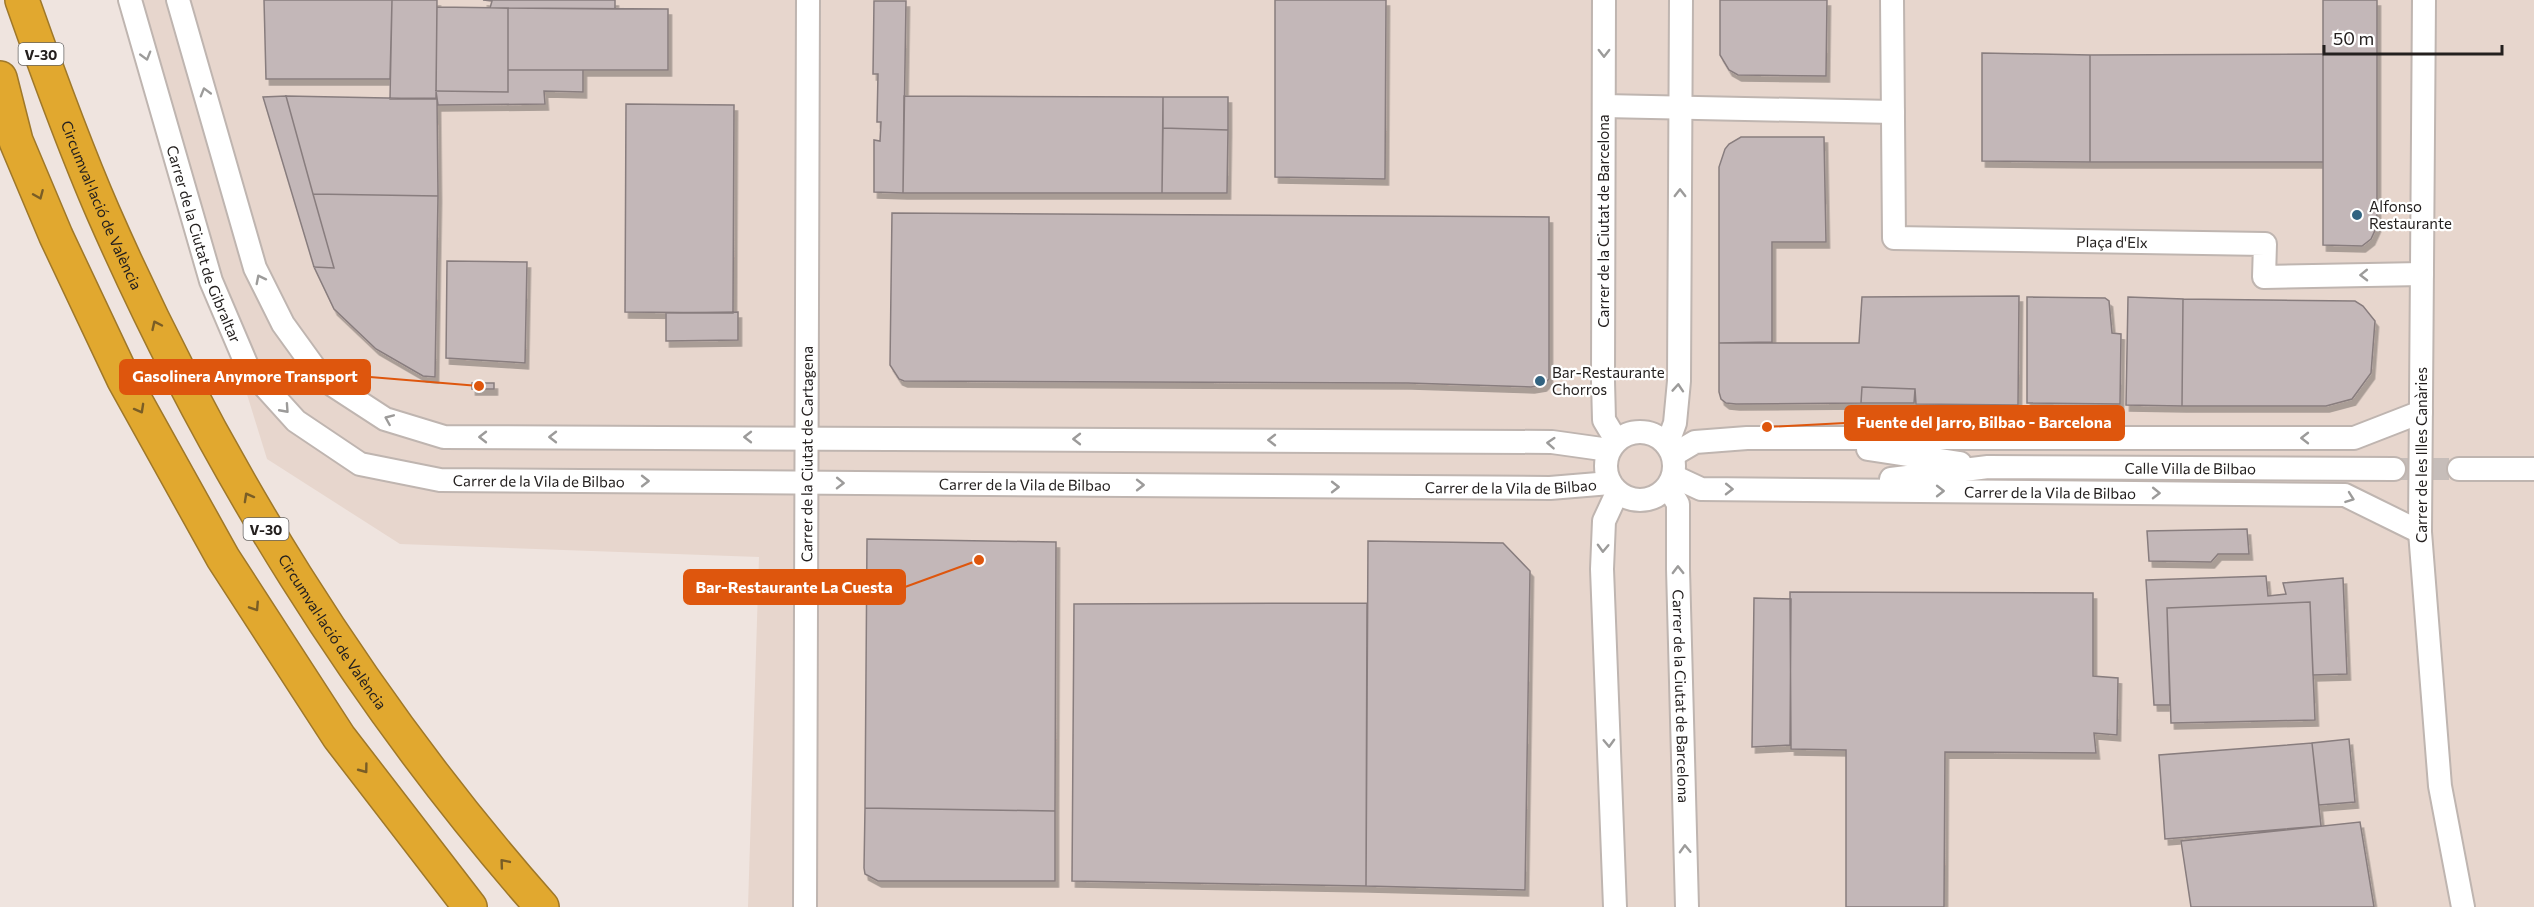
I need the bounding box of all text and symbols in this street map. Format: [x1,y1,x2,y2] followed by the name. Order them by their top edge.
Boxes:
[2324,18,2502,56] scale bar
[2333,27,2374,49] text: 50 m
[18,43,63,65] road number: V-30
[1598,49,1610,58] one-way arrow
[139,50,151,61] one-way arrow
[200,87,212,98] one-way arrow
[1594,114,1612,328] street label: Carrer de la Ciutat de Barcelona
[58,118,146,292] street label: Circumval·lació de València
[163,143,245,345] street label: Carrer de la Ciutat de Gibraltar
[1674,188,1686,197] one-way arrow
[32,189,44,200] one-way arrow
[2369,197,2452,232] place label: Alfonso Restaurante
[2350,208,2364,222] marker: Alfonso Restaurante
[2076,232,2148,251] street label: Plaça d'Elx
[2359,269,2368,282] one-way arrow
[256,274,268,285] one-way arrow
[152,320,164,331] one-way arrow
[797,346,816,562] street label: Carrer de la Ciutat de Cartagena
[120,360,370,394] callout: Gasolinera Anymore Transport
[1552,363,1665,398] place label: Bar-Restaurante Chorros
[132,366,358,385] text: Gasolinera Anymore Transport
[2412,367,2430,543] street label: Carrer de les Illes Canàries
[1533,374,1547,388] marker: Bar-Restaurante Chorros
[1671,383,1684,392] one-way arrow
[278,402,289,413] one-way arrow
[133,403,144,413] one-way arrow
[1845,406,2124,440] callout: Fuente del Jarro, Bilbao - Barcelona
[1856,412,2112,431] text: Fuente del Jarro, Bilbao - Barcelona
[384,414,395,426] one-way arrow
[479,431,488,443] one-way arrow
[548,431,557,443] one-way arrow
[743,431,752,443] one-way arrow
[2300,432,2309,444] one-way arrow
[1073,433,1082,445] one-way arrow
[1268,434,1277,447] one-way arrow
[1547,437,1556,450] one-way arrow
[2124,459,2256,477] street label: Calle Villa de Bilbao
[453,471,625,490] street label: Carrer de la Vila de Bilbao
[641,475,650,488] one-way arrow
[939,475,1111,494] street label: Carrer de la Vila de Bilbao
[1425,475,1597,497] street label: Carrer de la Vila de Bilbao
[836,477,845,489] one-way arrow
[1136,479,1145,492] one-way arrow
[1331,481,1340,493] one-way arrow
[1964,482,2136,502] street label: Carrer de la Vila de Bilbao
[1724,483,1733,496] one-way arrow
[1935,485,1944,497] one-way arrow
[2151,487,2160,499] one-way arrow
[2344,491,2354,504] one-way arrow
[244,493,255,503] one-way arrow
[244,518,288,540] road number: V-30
[1597,544,1609,553] one-way arrow
[275,551,391,713] street label: Circumval·lació de València
[1672,565,1684,574] one-way arrow
[684,570,905,604] callout: Bar-Restaurante La Cuesta
[695,577,893,596] text: Bar-Restaurante La Cuesta
[1670,589,1693,803] street label: Carrer de la Ciutat de Barcelona
[247,601,258,612] one-way arrow
[1602,739,1615,748] one-way arrow
[356,762,367,773] one-way arrow
[1679,844,1692,853] one-way arrow
[500,859,511,870] one-way arrow

